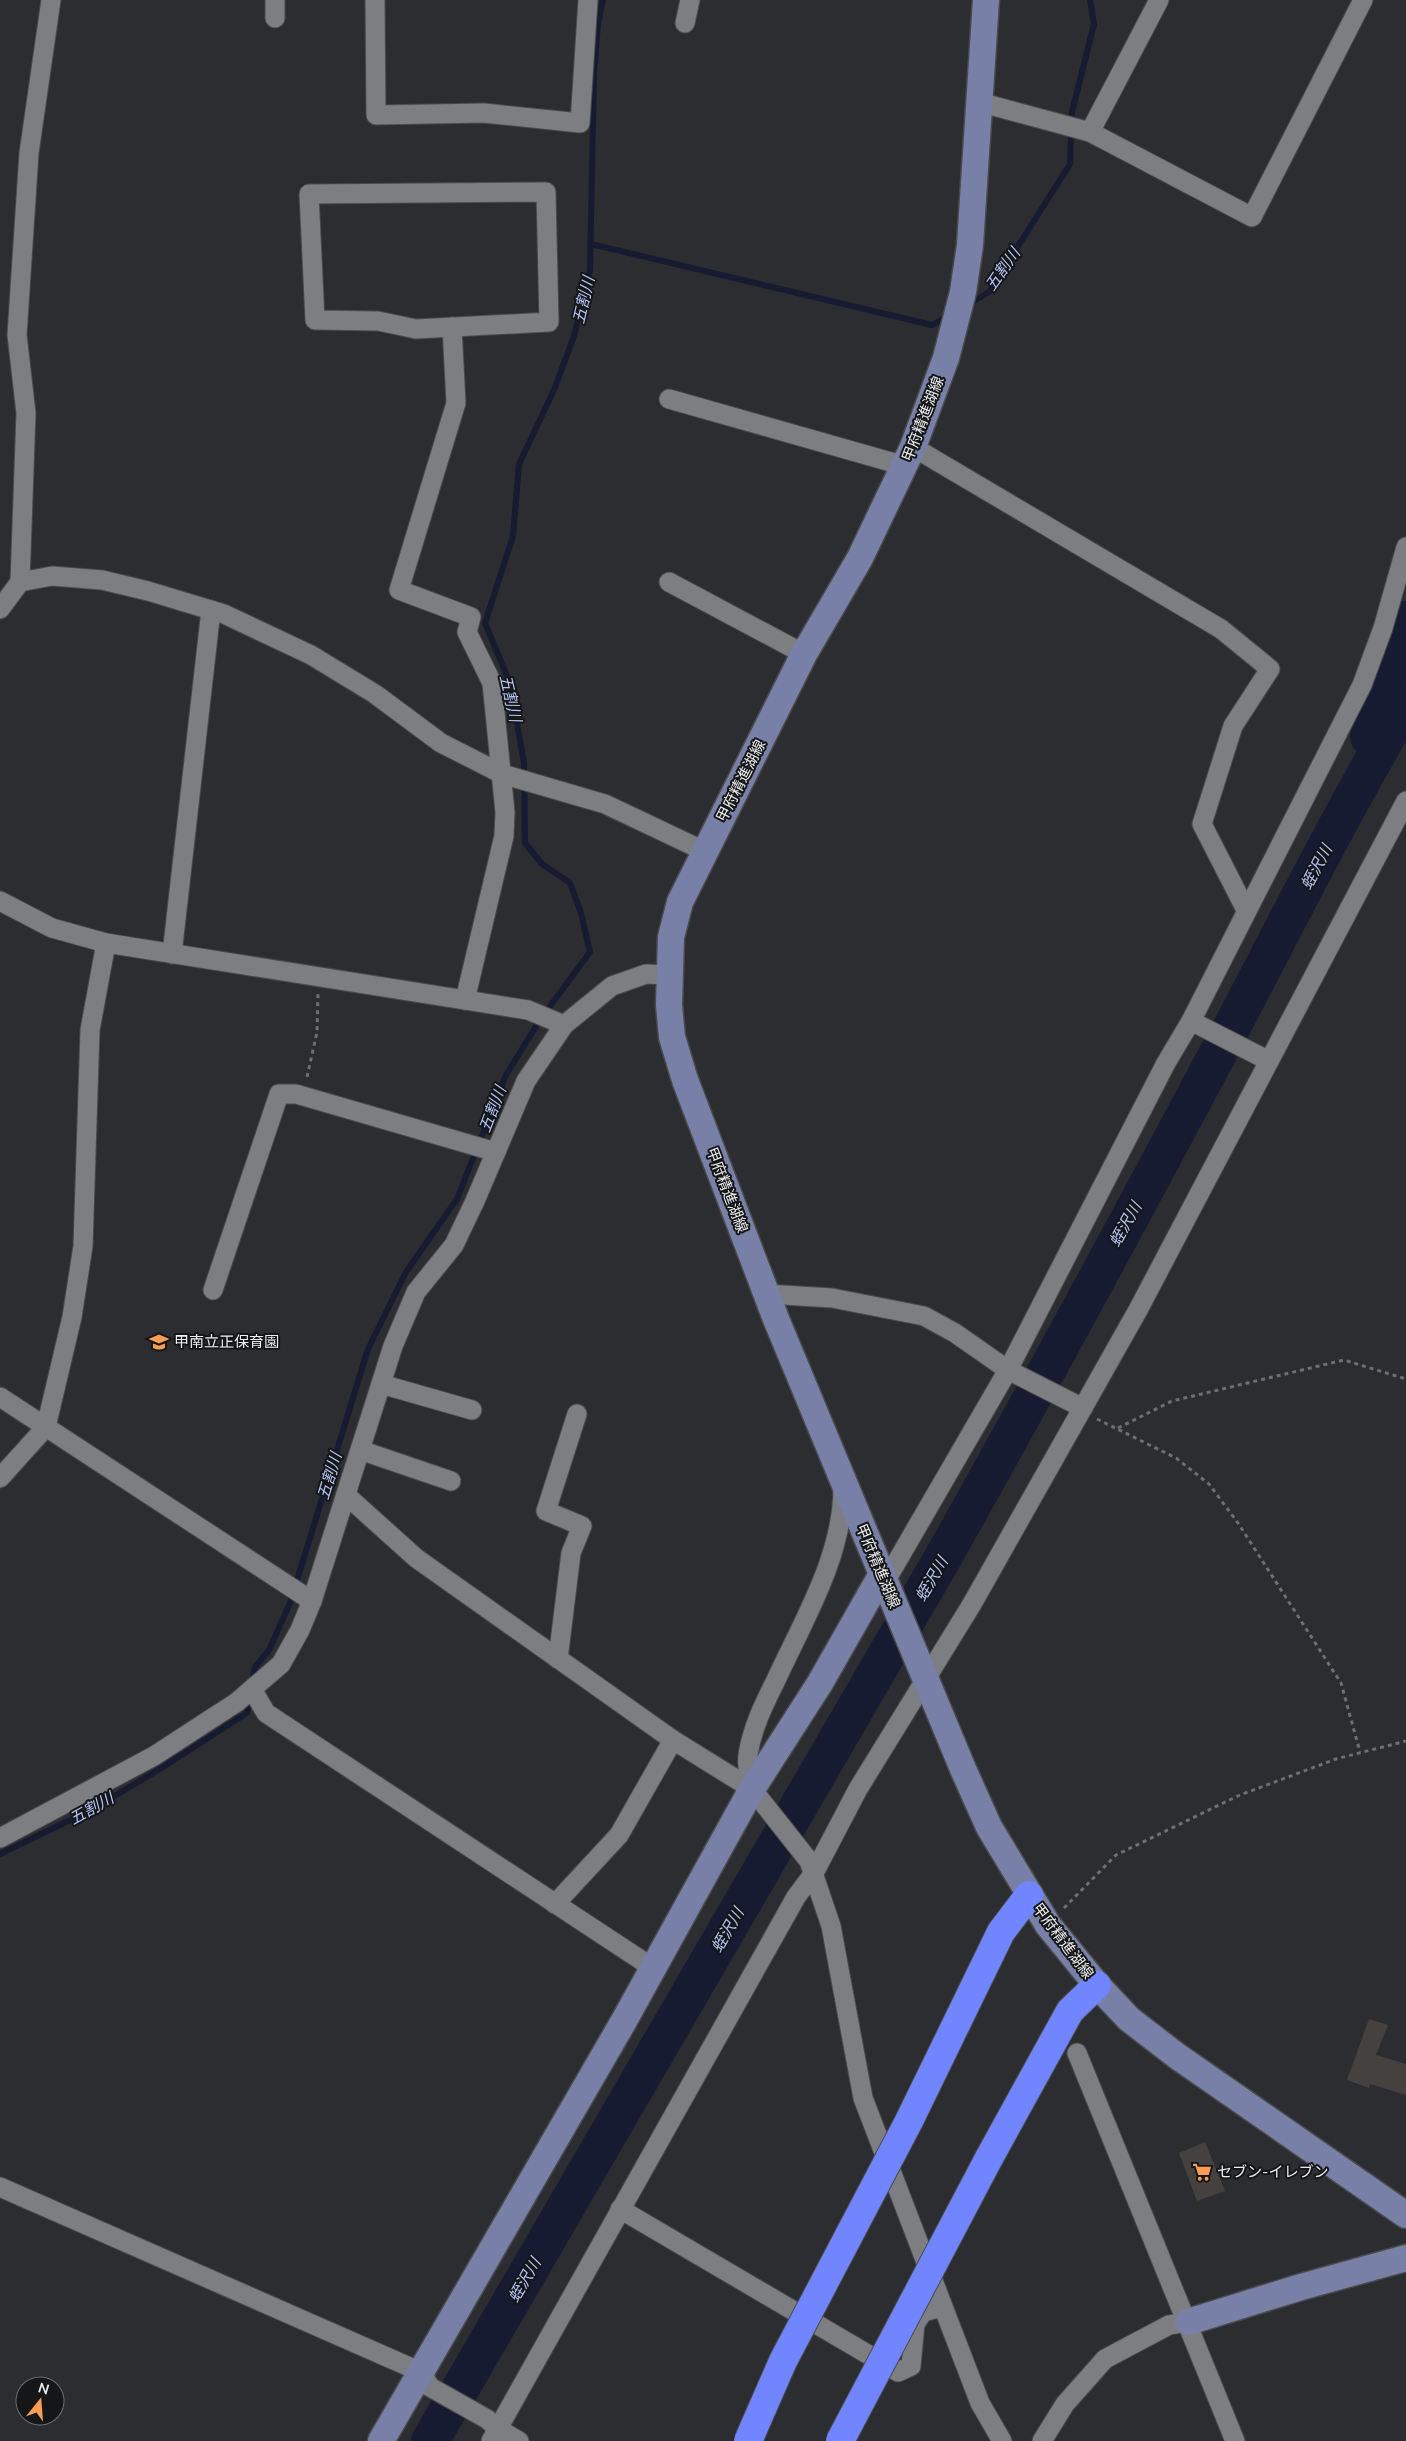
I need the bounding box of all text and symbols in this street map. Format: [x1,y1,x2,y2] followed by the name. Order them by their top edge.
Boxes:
[980,242,1025,294] water label: 五割川
[568,272,599,326] water label: 五割川
[898,373,948,464] street label: 甲府精進湖線
[496,672,527,726] water label: 五割川
[712,736,769,825] street label: 甲府精進湖線
[1296,839,1337,893] water label: 蛭沢川
[474,1081,511,1135] water label: 五割川
[702,1144,752,1235] street label: 甲府精進湖線
[1105,1196,1146,1250] water label: 蛭沢川
[148,1331,170,1353] school or university icon: 甲南立正保育園
[174,1332,279,1351] place label: 甲南立正保育園
[312,1448,346,1502] water label: 五割川
[852,1521,905,1611] street label: 甲府精進湖線
[910,1551,953,1605] water label: 蛭沢川
[65,1787,119,1828] water label: 五割川
[1029,1899,1098,1982] street label: 甲府精進湖線
[706,1902,749,1956] water label: 蛭沢川
[1191,2161,1213,2183] supermarket icon: セブン-イレブン
[1217,2162,1328,2181] place label: セブン-イレブン
[503,2252,546,2306] water label: 蛭沢川
[15,2376,65,2426] north arrow
[36,2378,51,2399] text: N

